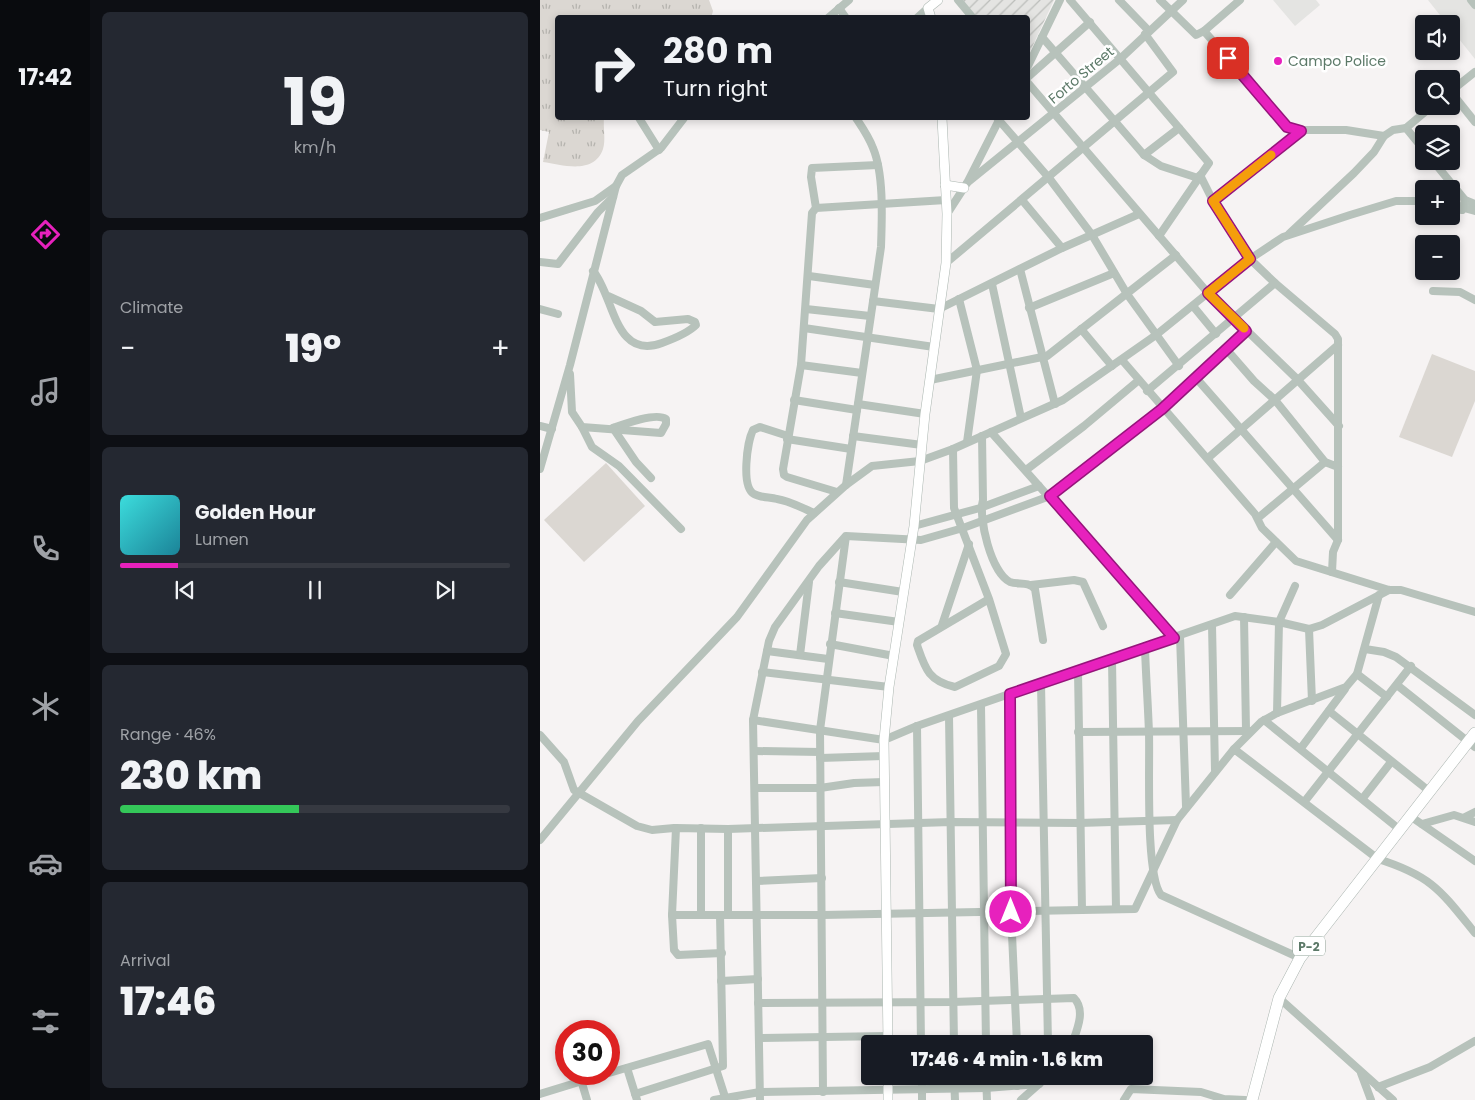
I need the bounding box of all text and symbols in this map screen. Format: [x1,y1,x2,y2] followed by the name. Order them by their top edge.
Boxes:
[1415,15,1460,280] map controls
[1415,15,1460,60] button: sound
[663,26,773,75] text: 280 m
[580,35,645,100] icon: right
[1207,37,1249,79] pin
[1044,42,1118,108] street label: Forto Street
[1214,44,1242,72] icon: arrive
[1288,51,1386,71] place label: Campo Police
[1272,55,1284,67] marker: Campo Police
[283,57,347,148] text: 19
[18,62,72,93] text: 17:42
[1415,70,1460,115] button: search
[663,73,768,104] text: Turn right
[1415,125,1460,170] button: layers
[294,136,336,159] text: km/h
[1415,180,1460,225] button: +
[28,217,63,252] icon: directions
[1415,235,1460,280] button: −
[120,296,183,319] text: Climate
[285,322,341,375] text: 19°
[120,329,135,368] text: −
[491,329,510,368] text: +
[28,374,63,409] icon: music
[195,499,316,526] text: Golden Hour
[195,528,249,551] text: Lumen
[28,531,63,566] icon: phone
[171,576,199,604] icon: previous
[301,576,329,604] icon: pause
[431,576,459,604] icon: next
[28,689,63,724] icon: climate
[120,723,216,746] text: Range · 46%
[120,749,262,802] text: 230 km
[28,846,63,881] icon: car
[984,885,1036,937] position arrow
[1293,936,1325,956] road number: P-2
[120,949,170,972] text: Arrival
[120,975,216,1028] text: 17:46
[28,1004,63,1039] icon: filters
[555,1020,620,1085] speed limit sign: 30
[911,1046,1103,1073] text: 17:46 · 4 min · 1.6 km

